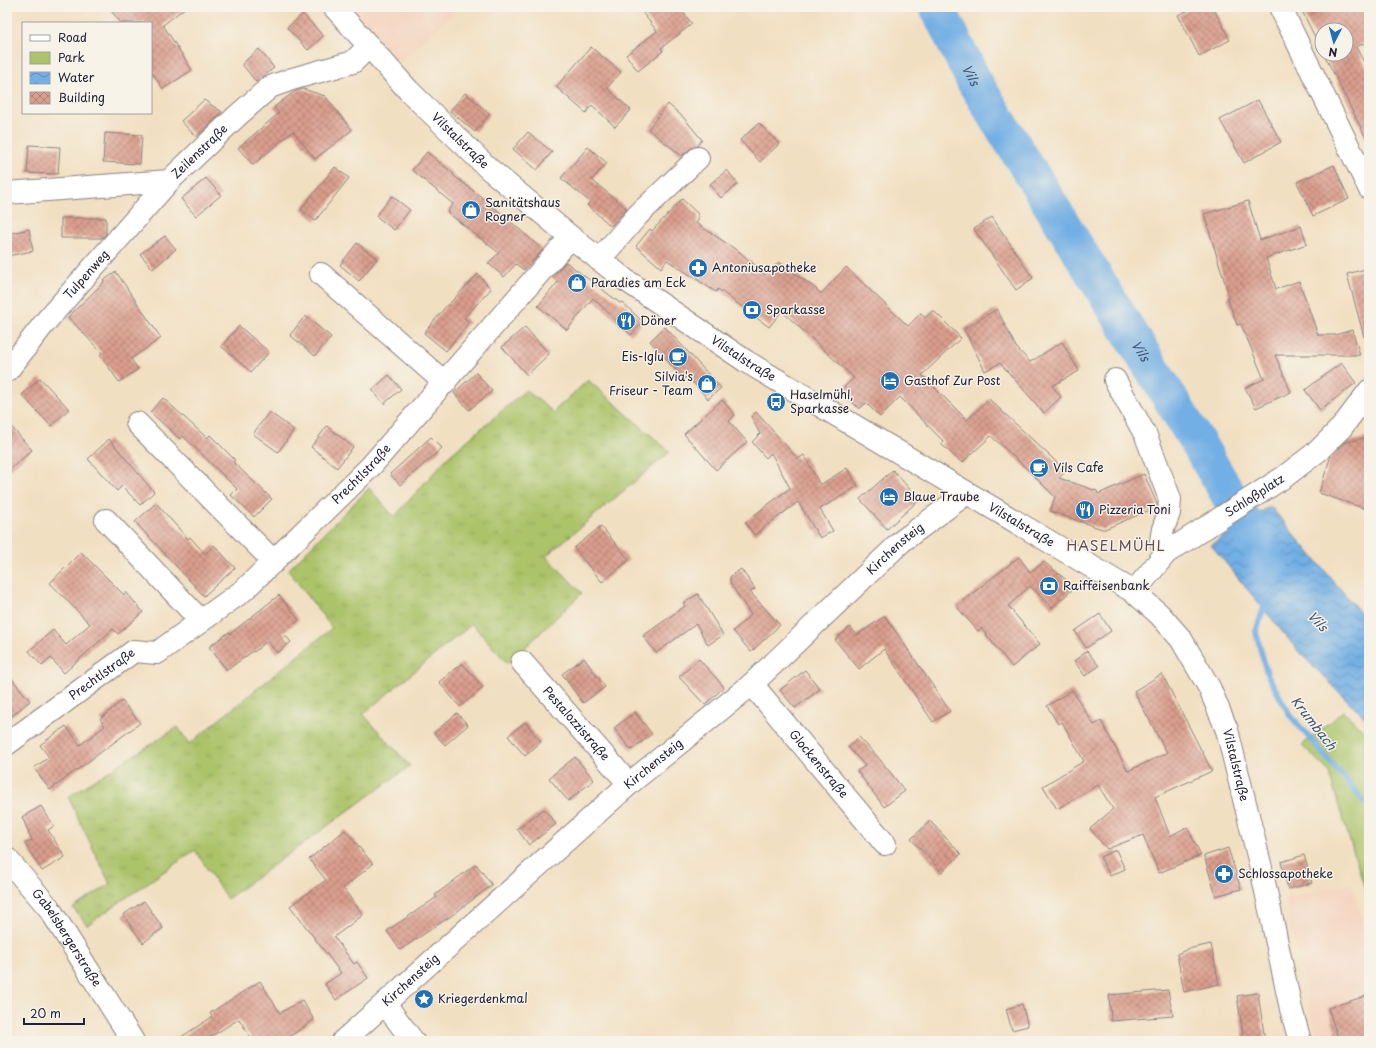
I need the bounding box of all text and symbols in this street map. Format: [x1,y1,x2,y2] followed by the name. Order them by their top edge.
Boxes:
[22,22,152,114] legend
[1314,22,1354,62] north arrow
[58,28,87,46] text: Road
[1327,44,1338,61] text: N
[58,48,85,66] text: Park
[958,61,985,90] water label: Vils
[58,68,95,86] text: Water
[58,88,105,106] text: Building
[428,108,494,172] street label: Vilstalstraße
[167,120,231,182] street label: Zeilenstraße
[485,193,561,225] place label: Sanitätshaus Rogner
[460,199,482,221] shop icon: Sanitätshaus Rogner
[59,245,113,303] street label: Tulpenweg
[687,257,709,279] pharmacy icon: Antoniusapotheke
[712,258,817,276] place label: Antoniusapotheke
[566,272,588,294] shop icon: Paradies am Eck
[591,273,686,291] place label: Paradies am Eck
[741,299,763,321] bank icon: Sparkasse
[766,300,825,318] place label: Sparkasse
[615,310,637,332] restaurant icon: Döner
[640,311,677,329] place label: Döner
[708,330,780,385] street label: Vilstalstraße
[1127,336,1156,366] water label: Vils
[667,346,689,368] cafe icon: Eis-Iglu
[621,347,664,365] place label: Eis-Iglu
[609,367,694,399] place label: Silvia's Friseur - Team
[879,370,901,392] hotel icon: Gasthof Zur Post
[904,371,1001,389] place label: Gasthof Zur Post
[696,373,718,395] shop icon: Silvia's Friseur - Team
[790,385,854,417] place label: Haselmühl, Sparkasse
[765,391,787,413] bus stop icon: Haselmühl, Sparkasse
[327,439,394,508] street label: Prechtlstraße
[1028,457,1050,479] cafe icon: Vils Cafe
[1053,458,1104,476] place label: Vils Cafe
[1221,469,1288,521] street label: Schloßplatz
[878,486,900,508] hotel icon: Blaue Traube
[903,487,980,505] place label: Blaue Traube
[985,498,1058,551] street label: Vilstalstraße
[1074,499,1096,521] restaurant icon: Pizzeria Toni
[1099,500,1171,518] place label: Pizzeria Toni
[862,518,927,578] street label: Kirchensteig
[1066,535,1166,556] district label: HASELMÜHL
[1038,575,1060,597] bank icon: Raiffeisenbank
[1063,576,1150,594] place label: Raiffeisenbank
[1304,606,1334,636] water label: Vils
[65,643,138,704] street label: Prechtlstraße
[539,682,615,764] street label: Pestalozzistraße
[1287,692,1342,754] water label: Krumbach
[785,725,853,801] street label: Glockenstraße
[1219,727,1254,803] street label: Vilstalstraße
[619,734,686,793] street label: Kirchensteig
[1213,863,1235,885] pharmacy icon: Schlossapotheke
[1238,864,1333,882] place label: Schlossapotheke
[28,884,106,990] street label: Gabelsbergerstraße
[377,949,443,1010] street label: Kirchensteig
[413,988,435,1010] place icon: Kriegerdenkmal
[438,989,528,1007] place label: Kriegerdenkmal
[24,1000,84,1026] scale bar
[30,1004,61,1022] text: 20 m

